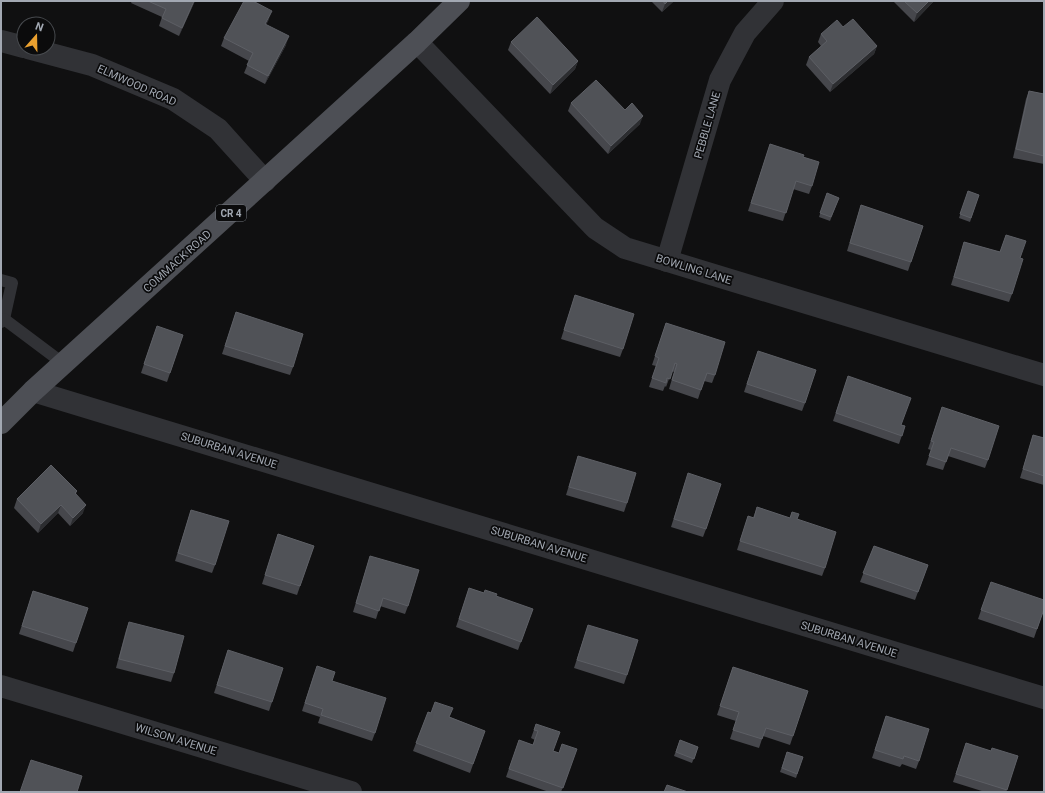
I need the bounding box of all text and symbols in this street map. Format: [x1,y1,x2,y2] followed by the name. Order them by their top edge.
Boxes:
[16,16,56,56] north arrow
[33,20,45,35] text: N
[95,62,178,109] street label: ELMWOOD ROAD
[692,90,723,160] street label: PEBBLE LANE
[216,205,246,221] road number: CR 4
[141,228,214,295] street label: COMMACK ROAD
[654,252,733,287] street label: BOWLING LANE
[179,430,279,471] street label: SUBURBAN AVENUE
[489,524,589,565] street label: SUBURBAN AVENUE
[799,619,899,660] street label: SUBURBAN AVENUE
[134,721,218,758] street label: WILSON AVENUE

